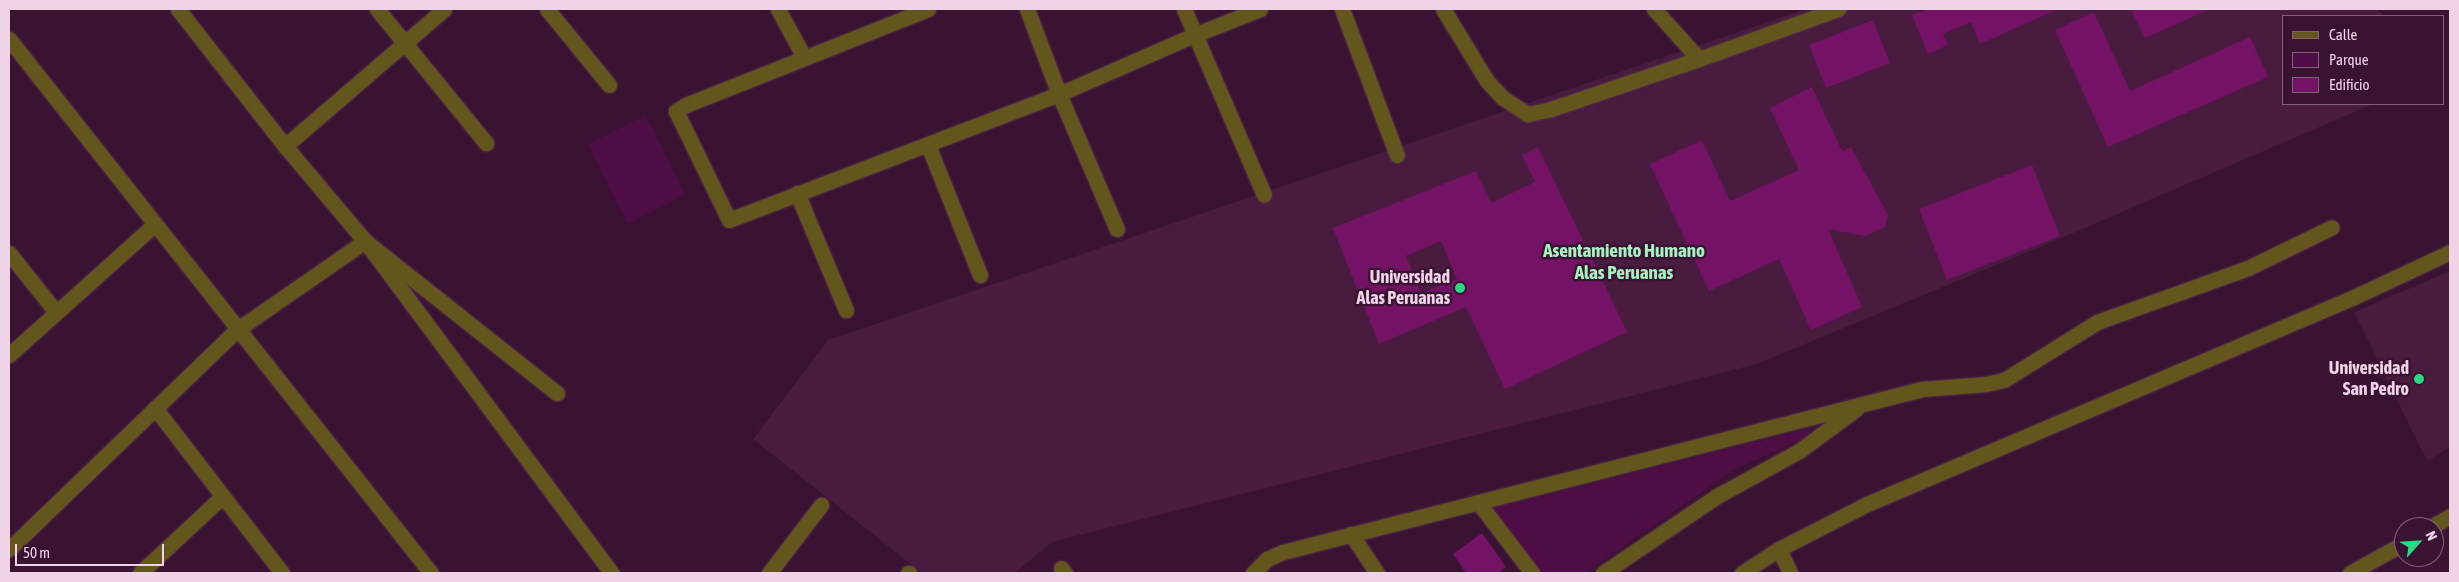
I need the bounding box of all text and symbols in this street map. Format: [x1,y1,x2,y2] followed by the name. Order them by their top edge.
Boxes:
[2282,15,2444,105] legend
[2329,26,2357,43] text: Calle
[2329,51,2369,68] text: Parque
[2329,76,2370,93] text: Edificio
[1543,240,1705,284] district label: Asentamiento Humano Alas Peruanas
[1357,267,1450,310] place label: Universidad Alas Peruanas
[1454,282,1466,294] marker: Universidad Alas Peruanas
[2329,358,2409,400] place label: Universidad San Pedro
[2413,373,2425,385] marker: Universidad San Pedro
[2394,517,2444,567] north arrow
[2423,529,2441,543] text: N
[18,534,166,566] scale bar
[23,544,50,561] text: 50 m

